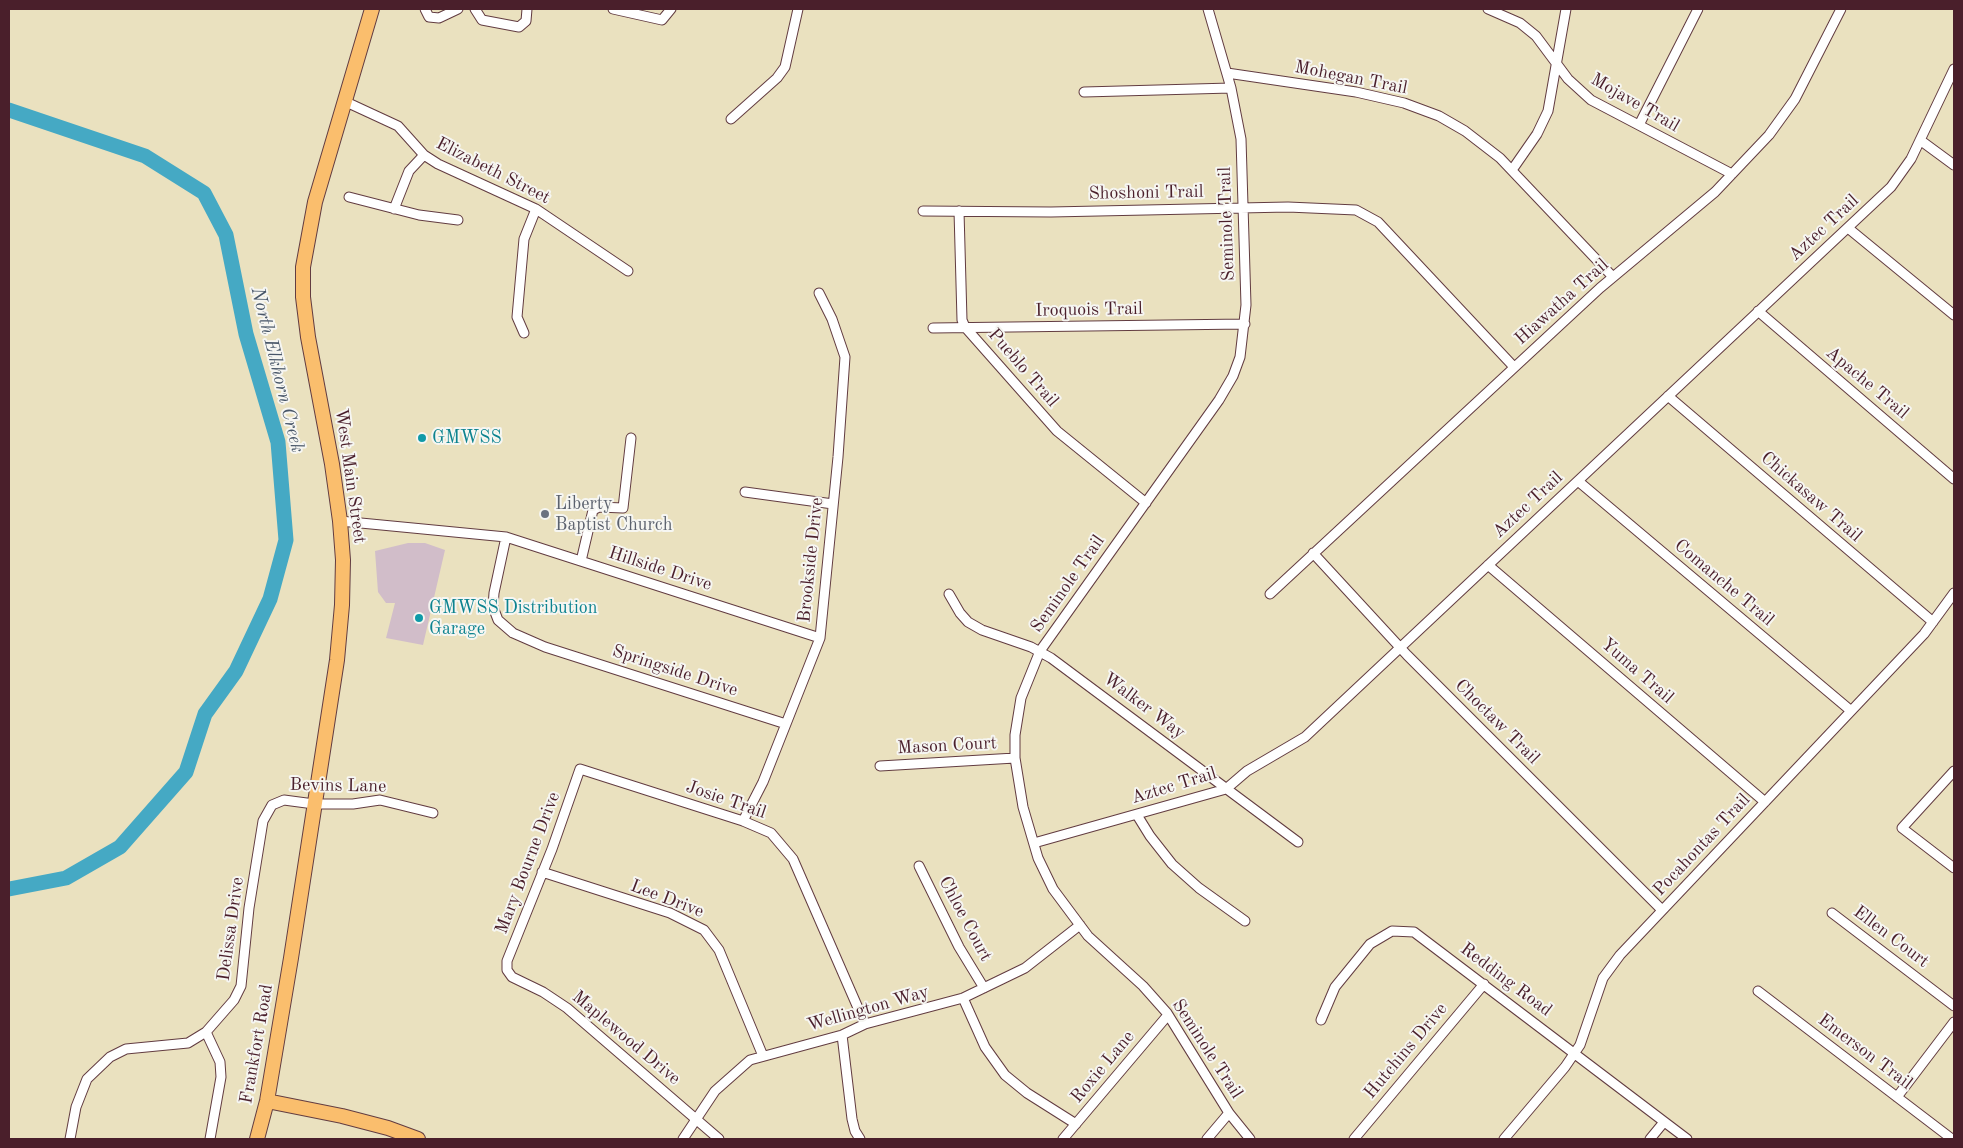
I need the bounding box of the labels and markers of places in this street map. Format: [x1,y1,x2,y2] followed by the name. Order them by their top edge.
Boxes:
[432,427,502,449] place label: GMWSS
[416,432,428,444] marker: GMWSS
[555,493,672,536] place label: Liberty Baptist Church
[539,508,551,520] marker: Liberty Baptist Church
[429,597,598,640] place label: GMWSS Distribution Garage
[413,612,425,624] marker: GMWSS Distribution Garage

